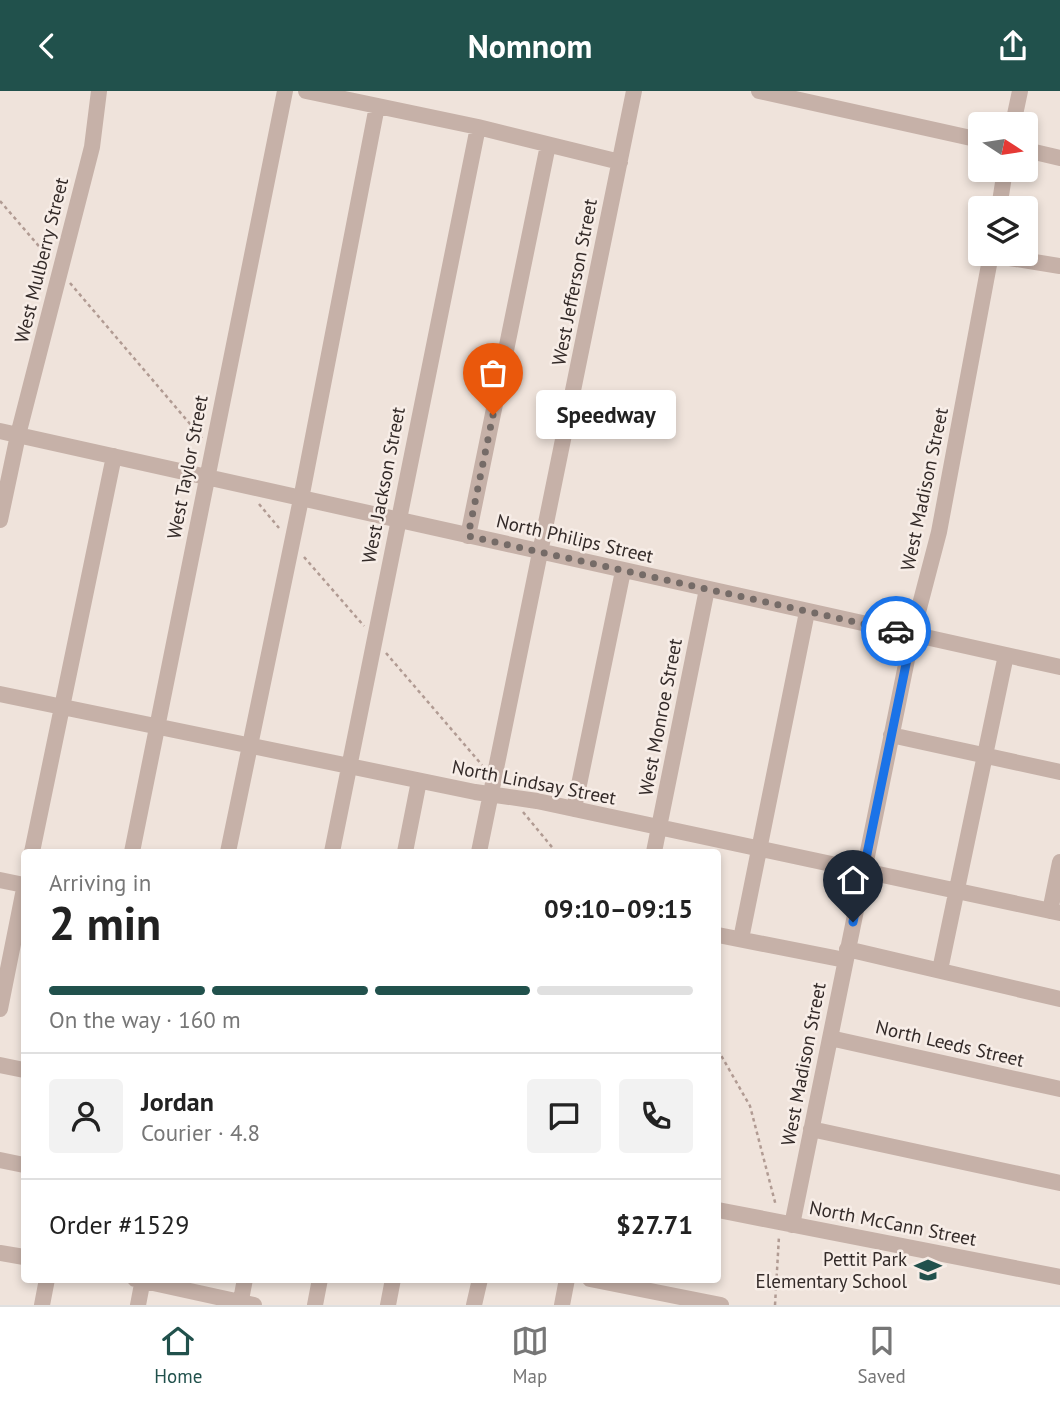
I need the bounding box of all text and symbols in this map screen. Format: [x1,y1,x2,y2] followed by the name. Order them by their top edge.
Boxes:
[468,25,592,67] text: Nomnom
[28,27,66,65] icon: back
[994,27,1032,65] icon: share
[968,112,1038,182] north arrow
[968,112,1038,266] map controls
[9,174,73,345] street label: West Mulberry Street
[546,196,602,367] street label: West Jefferson Street
[968,196,1038,266] button: layers
[463,343,523,415] pin
[474,354,512,392] icon: bag
[535,391,675,439] callout: Speedway
[161,392,213,541] street label: West Taylor Street
[556,400,656,429] text: Speedway
[356,404,410,565] street label: West Jackson Street
[895,405,953,573] street label: West Madison Street
[494,508,656,568] street label: North Philips Street
[861,596,931,666] courier
[877,612,915,650] icon: car
[633,636,687,798] street label: West Monroe Street
[450,754,619,810] street label: North Lindsay Street
[823,850,883,922] pin
[834,861,872,899] icon: home
[49,868,151,897] text: Arriving in
[544,892,693,925] text: 09:10–09:15
[49,893,161,953] text: 2 min
[775,980,831,1148] street label: West Madison Street
[49,1005,241,1034] text: On the way · 160 m
[873,1014,1027,1072] street label: North Leeds Street
[49,1079,123,1153] button: person
[527,1079,601,1153] button: chat
[619,1079,693,1153] button: phone
[141,1085,214,1118] text: Jordan
[141,1118,260,1147] text: Courier · 4.8
[807,1195,979,1251] street label: North McCann Street
[49,1208,189,1241] text: Order #1529
[616,1208,693,1241] text: $27.71
[756,1247,907,1293] place label: Pettit Park Elementary School
[913,1255,943,1285] school or university icon: Pettit Park Elementary School
[154,1322,202,1388] tab: Home
[511,1322,549,1388] tab: Map
[857,1322,906,1388] tab: Saved

